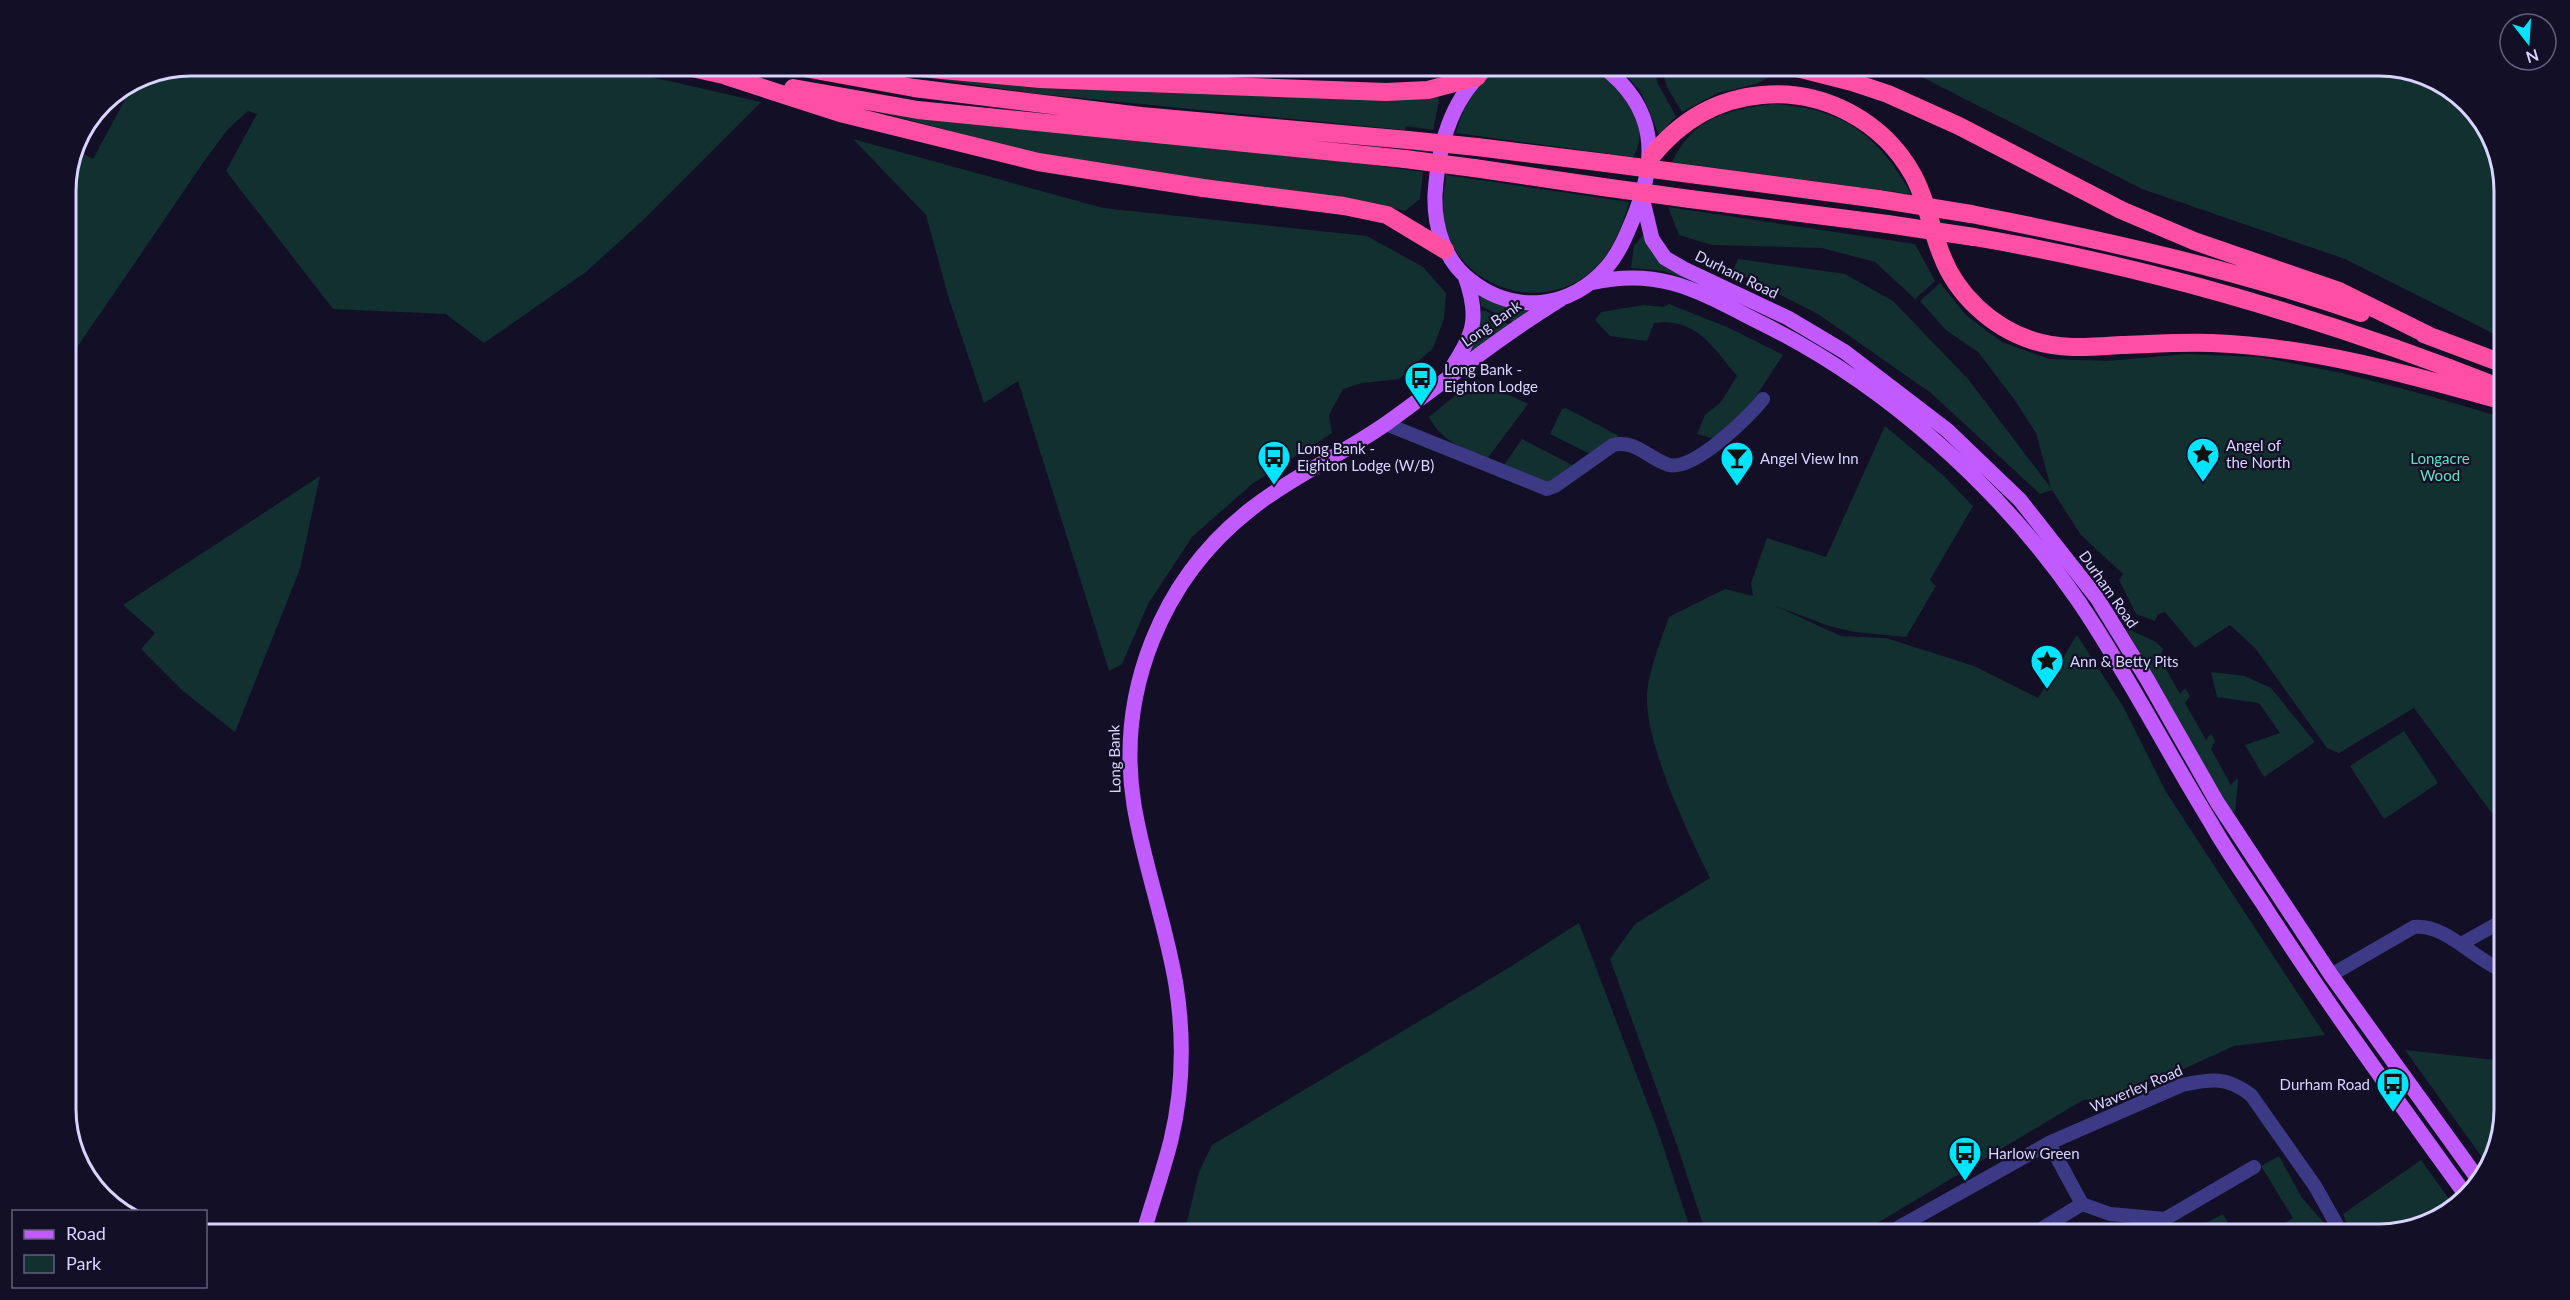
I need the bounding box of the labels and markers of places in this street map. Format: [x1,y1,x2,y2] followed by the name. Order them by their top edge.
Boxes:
[1403,360,1439,407] bus stop icon: Long Bank - Eighton Lodge
[1444,360,1538,395] place label: Long Bank - Eighton Lodge
[2185,436,2221,483] place icon: Angel of the North
[2226,436,2290,471] place label: Angel of the North
[1256,439,1292,486] bus stop icon: Long Bank - Eighton Lodge (W/B)
[1297,439,1434,474] place label: Long Bank - Eighton Lodge (W/B)
[1719,440,1755,487] bar icon: Angel View Inn
[1760,449,1859,467] place label: Angel View Inn
[2029,643,2065,690] place icon: Ann & Betty Pits
[2070,652,2179,670] place label: Ann & Betty Pits
[2375,1066,2411,1113] bus stop icon: Durham Road
[2280,1075,2370,1093] place label: Durham Road
[1947,1135,1983,1182] bus stop icon: Harlow Green
[1988,1144,2080,1162] place label: Harlow Green

